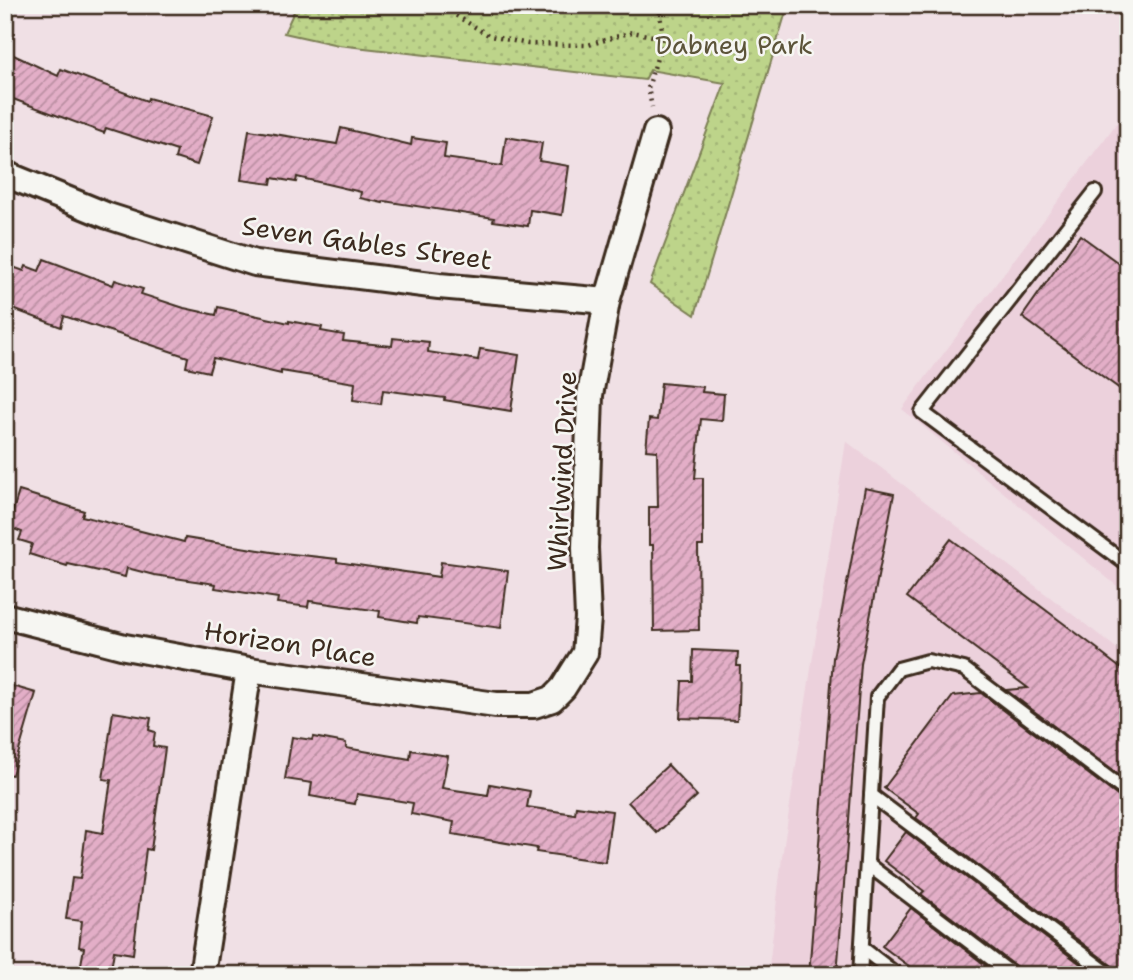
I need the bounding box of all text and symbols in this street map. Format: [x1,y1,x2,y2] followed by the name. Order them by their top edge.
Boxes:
[655,27,813,62] park label: Dabney Park
[240,208,494,277] street label: Seven Gables Street
[539,370,584,572] street label: Whirlwind Drive
[201,613,379,674] street label: Horizon Place

